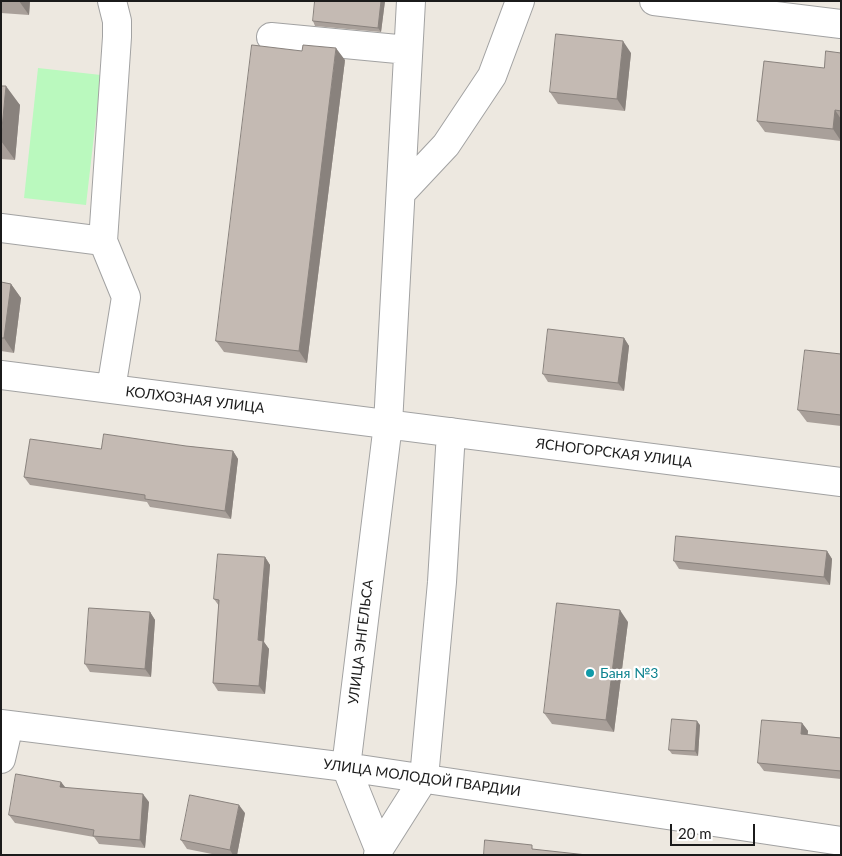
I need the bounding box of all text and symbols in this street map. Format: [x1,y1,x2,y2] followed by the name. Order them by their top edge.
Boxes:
[125,383,265,417] street label: КОЛХОЗНАЯ УЛИЦА
[535,435,693,471] street label: ЯСНОГОРСКАЯ УЛИЦА
[345,578,377,706] street label: УЛИЦА ЭНГЕЛЬСА
[600,665,658,681] place label: Баня №3
[584,667,596,679] marker: Баня №3
[322,756,522,800] street label: УЛИЦА МОЛОДОЙ ГВАРДИИ
[672,814,757,846] scale bar
[678,824,712,842] text: 20 m

